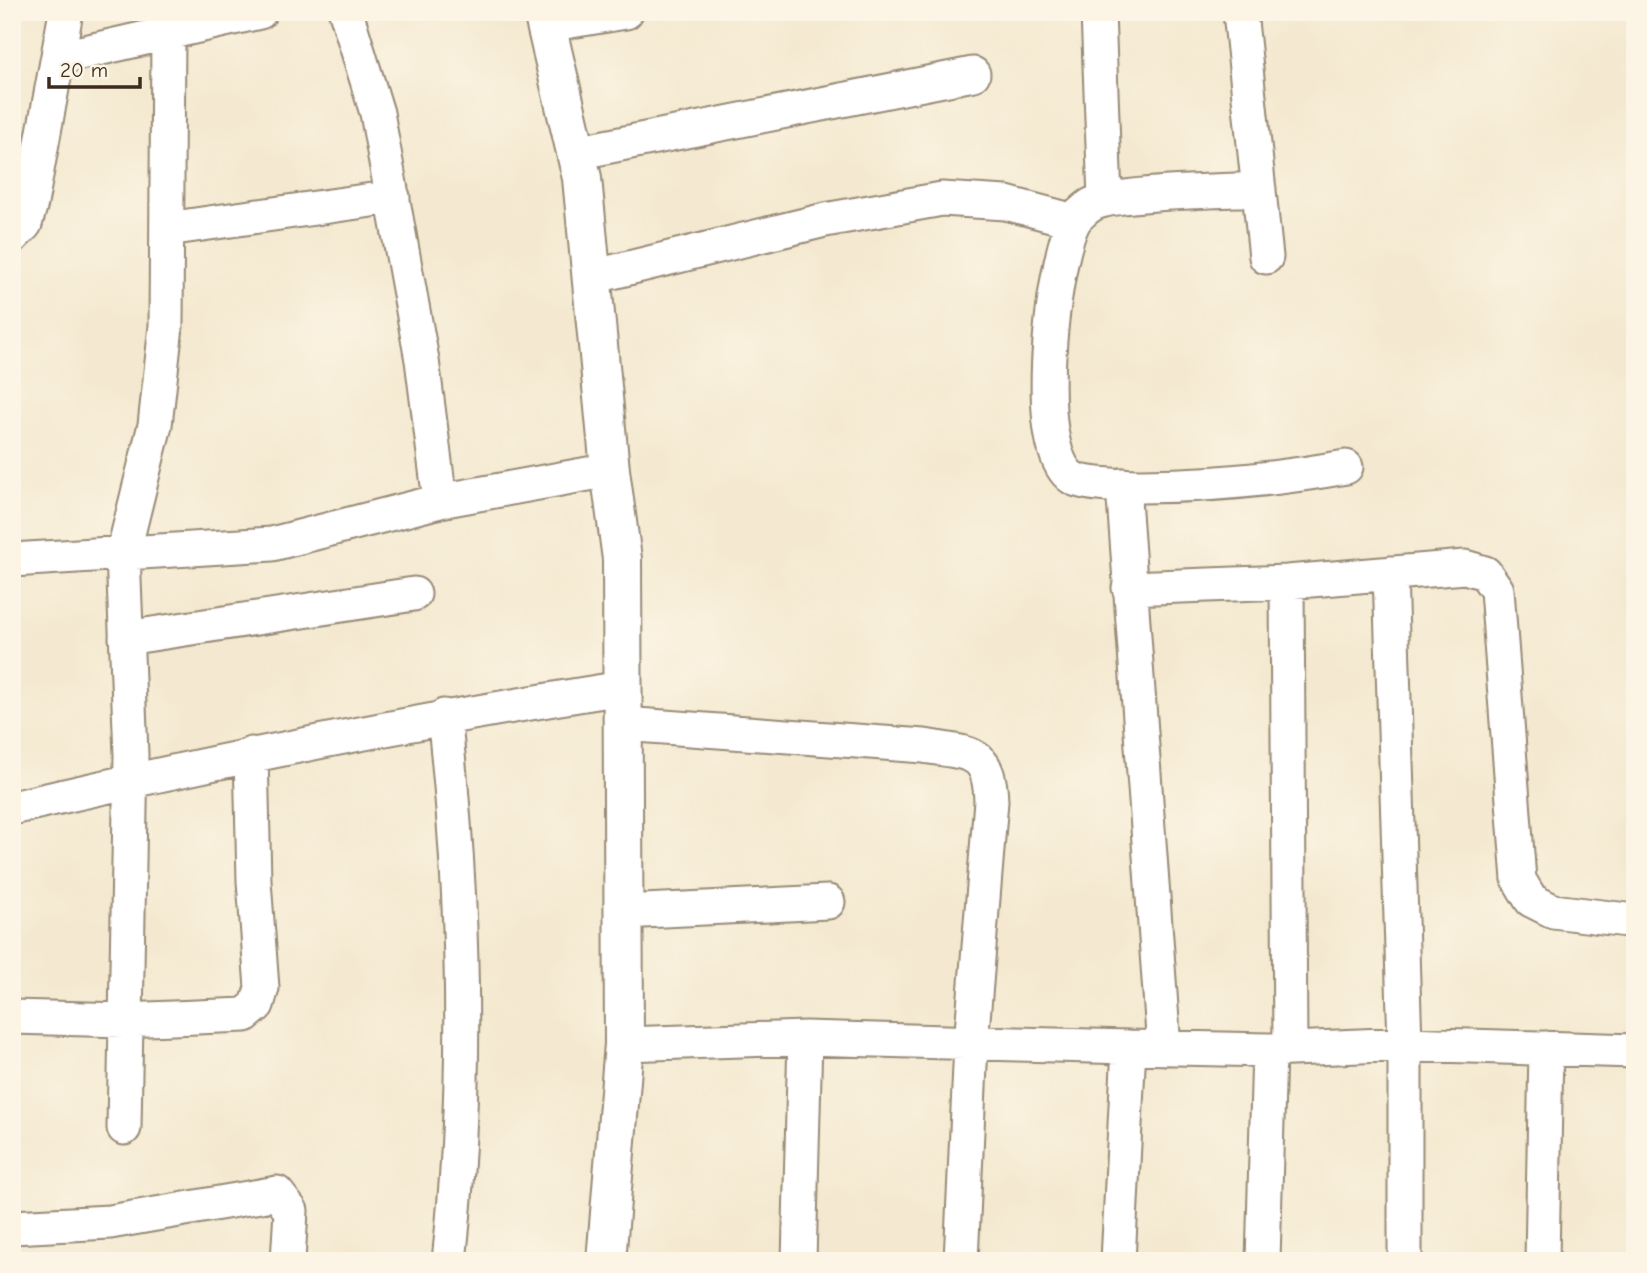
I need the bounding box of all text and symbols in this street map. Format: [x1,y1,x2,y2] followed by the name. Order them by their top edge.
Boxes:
[49,46,140,90] scale bar
[60,58,108,82] text: 20 m

